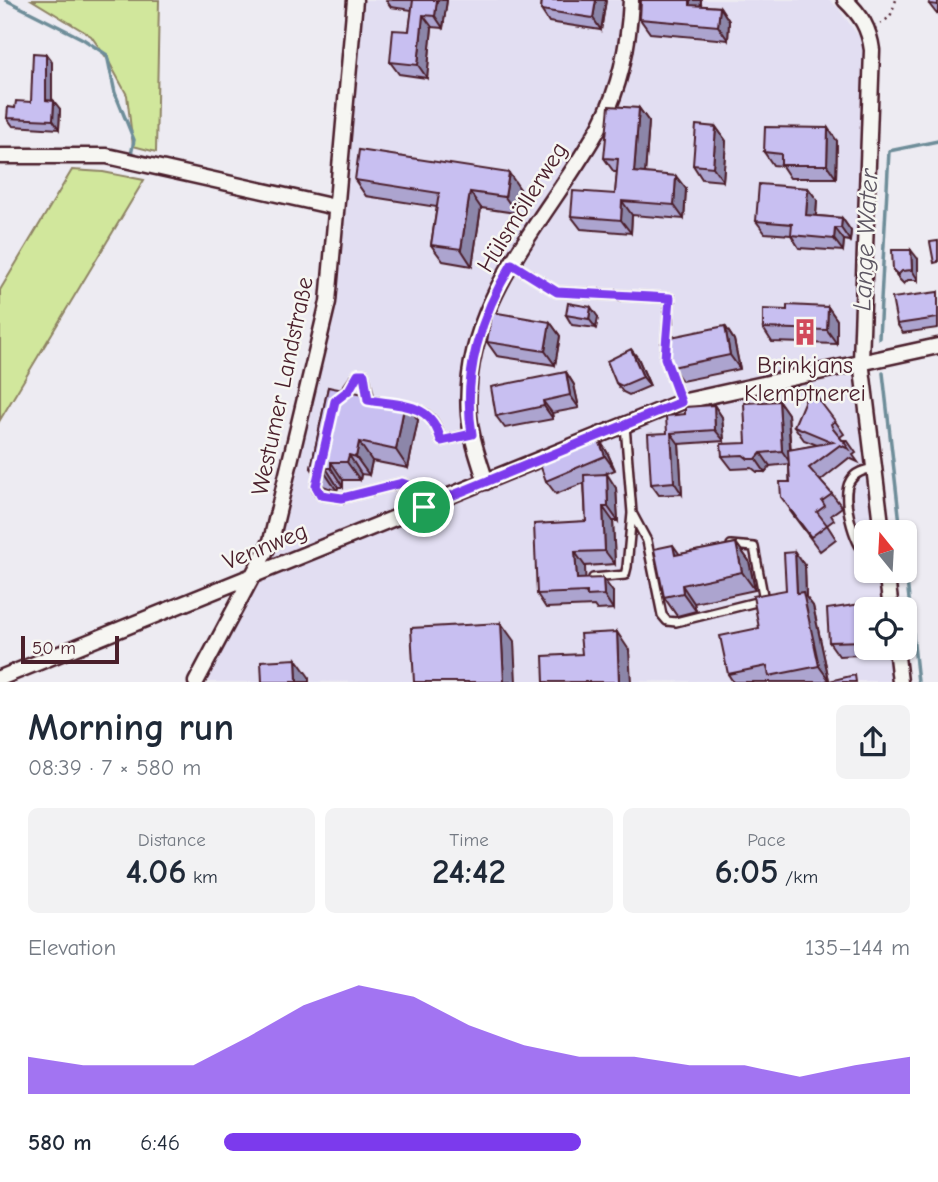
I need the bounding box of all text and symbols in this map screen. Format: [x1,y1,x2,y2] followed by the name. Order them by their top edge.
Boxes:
[471,137,573,277] street label: Hülsmöllerweg
[847,167,885,312] water label: Lange Water
[245,274,319,498] street label: Westumer Landstraße
[790,317,820,347] building icon: Brinkjans Klemptnerei
[744,351,866,407] place label: Brinkjans Klemptnerei
[394,477,454,537] pin
[405,488,443,526] icon: arrive
[219,516,311,576] street label: Vennweg
[854,520,917,583] north arrow
[854,520,917,660] map controls
[854,597,917,660] button: locate
[21,632,119,664] scale bar
[32,637,76,659] text: 50 m
[836,705,910,779] button: share
[28,706,234,750] text: Morning run
[28,754,201,781] text: 08:39 · 7 × 580 m
[138,829,206,851] text: Distance
[449,829,489,851] text: Time
[747,829,785,851] text: Pace
[125,851,187,892] text: 4.06
[432,851,506,892] text: 24:42
[714,851,779,892] text: 6:05
[187,866,218,888] text: km
[779,866,818,888] text: /km
[28,934,116,961] text: Elevation
[805,934,910,961] text: 135–144 m
[28,1129,92,1156] text: 580 m
[140,1129,180,1156] text: 6:46

